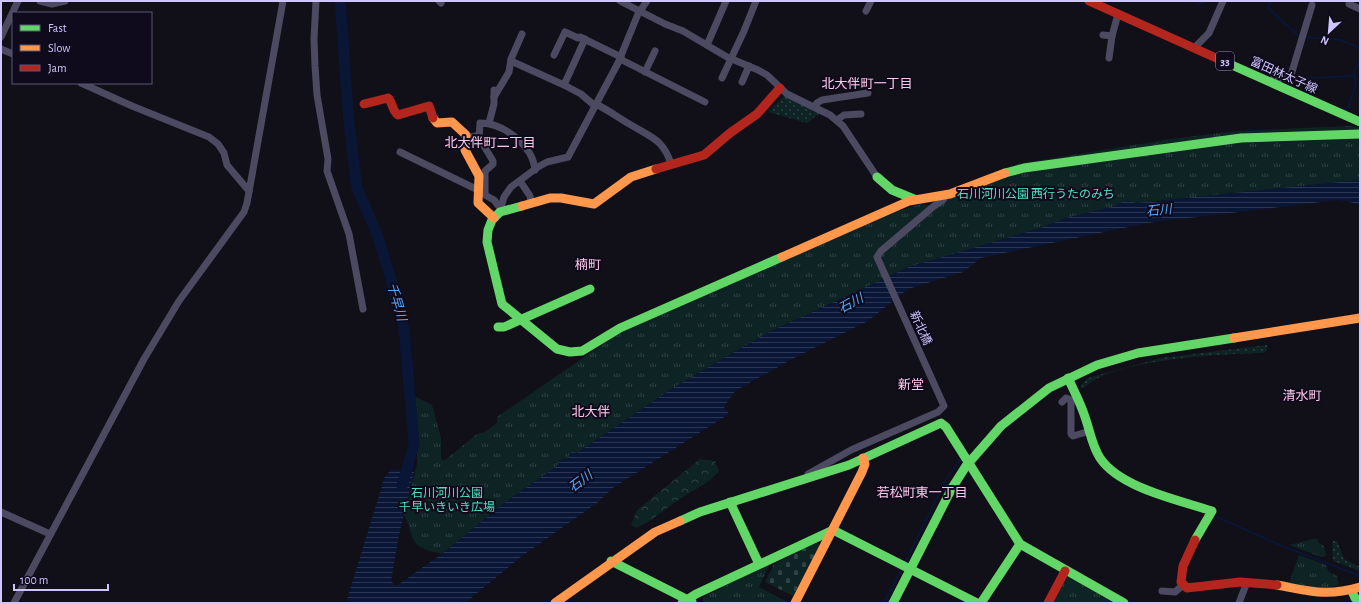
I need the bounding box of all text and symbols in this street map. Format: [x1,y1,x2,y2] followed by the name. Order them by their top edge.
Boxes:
[12,12,152,84] legend
[1309,12,1349,52] north arrow
[48,22,67,34] text: Fast
[1319,34,1331,47] text: N
[48,42,70,54] text: Slow
[1216,52,1234,70] road number: 33
[1249,54,1320,95] street label: 富田林太子線
[48,62,67,74] text: Jam
[821,76,913,91] district label: 北大伴町一丁目
[444,135,536,150] district label: 北大伴町二丁目
[957,187,1115,200] park label: 石川河川公園 西行うたのみち
[1145,202,1175,219] water label: 石川
[575,258,601,272] district label: 楠町
[384,281,409,324] water label: 千早川
[836,290,867,316] water label: 石川
[908,309,935,347] street label: 新北橋
[898,378,924,392] district label: 新堂
[1282,389,1322,403] district label: 清水町
[571,404,611,419] district label: 北大伴
[566,467,597,495] water label: 石川
[399,486,495,513] park label: 石川河川公園 千早いきいき広場
[876,486,968,500] district label: 若松町東一丁目
[14,566,108,592] scale bar
[20,574,48,586] text: 100 m

